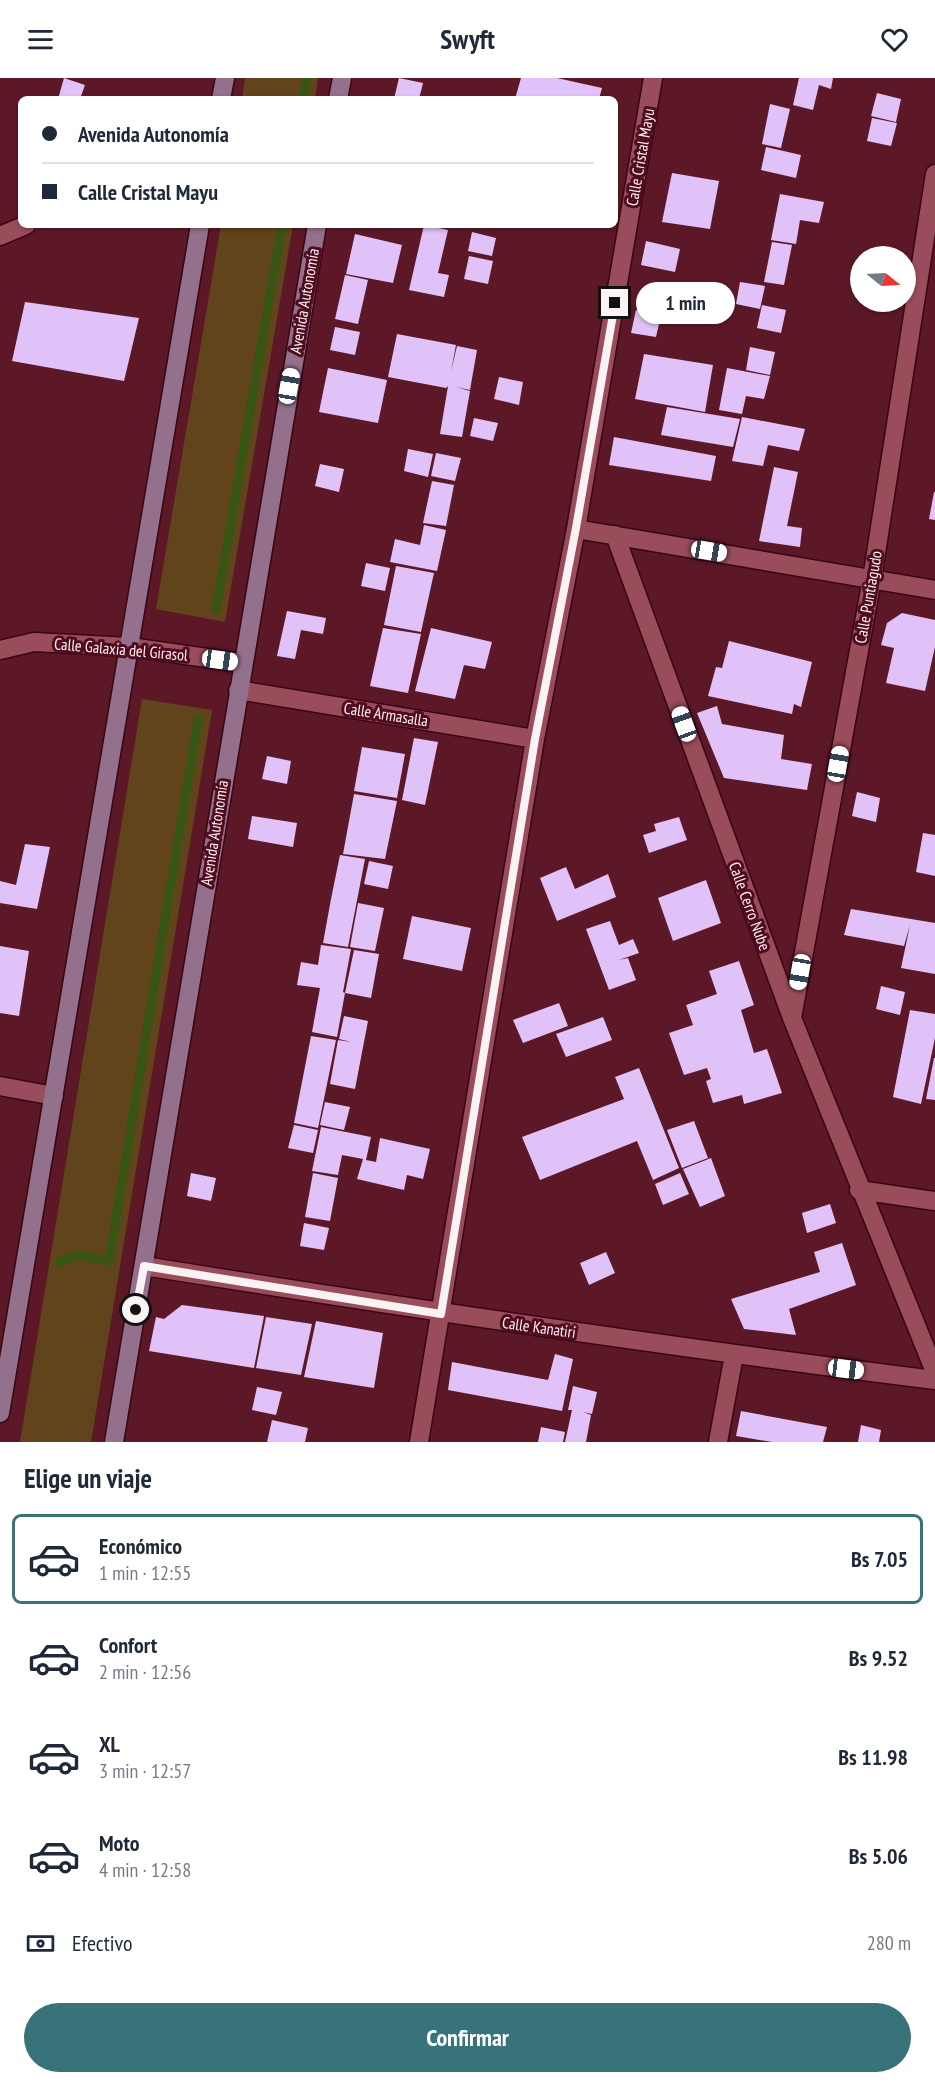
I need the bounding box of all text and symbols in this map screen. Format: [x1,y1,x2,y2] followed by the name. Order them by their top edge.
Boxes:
[440,22,495,56] text: Swyft
[24,23,57,56] icon: menu
[878,23,911,56] icon: heart
[622,107,658,207] street label: Calle Cristal Mayu
[78,120,229,148] text: Avenida Autonomía
[78,178,218,206] text: Calle Cristal Mayu
[850,246,916,312] north arrow
[850,246,916,312] map controls
[285,247,323,355] street label: Avenida Autonomía
[636,282,735,324] callout: 1 min
[601,289,628,316] route end
[665,290,706,316] text: 1 min
[277,367,301,405] car
[690,539,728,563] car
[850,549,886,645] street label: Calle Puntiagudo
[53,633,189,665] street label: Calle Galaxia del Girasol
[201,649,239,671] car
[342,697,430,731] street label: Calle Armasalla
[669,704,699,744] car
[826,745,850,783] car
[196,779,232,887] street label: Avenida Autonomía
[725,859,775,953] street label: Calle Cerro Nube
[788,953,812,991] car
[122,1296,149,1323] route start
[501,1312,577,1342] street label: Calle Kanatiri
[827,1358,865,1380] car
[24,1461,152,1495] text: Elige un viaje
[27,1532,81,1586] icon: car
[99,1532,182,1560] text: Económico
[851,1545,908,1573] text: Bs 7.05
[99,1560,191,1586] text: 1 min · 12:55
[27,1631,81,1685] icon: car
[99,1631,157,1659] text: Confort
[849,1644,908,1672] text: Bs 9.52
[99,1659,191,1685] text: 2 min · 12:56
[27,1730,81,1784] icon: car
[99,1730,120,1758] text: XL
[838,1743,908,1771] text: Bs 11.98
[99,1758,191,1784] text: 3 min · 12:57
[27,1829,81,1883] icon: car
[99,1829,140,1857] text: Moto
[849,1842,908,1870] text: Bs 5.06
[99,1857,191,1883] text: 4 min · 12:58
[24,1927,57,1960] icon: cash
[72,1929,133,1957] text: Efectivo
[867,1930,911,1956] text: 280 m
[24,2003,911,2072] button: Confirmar

